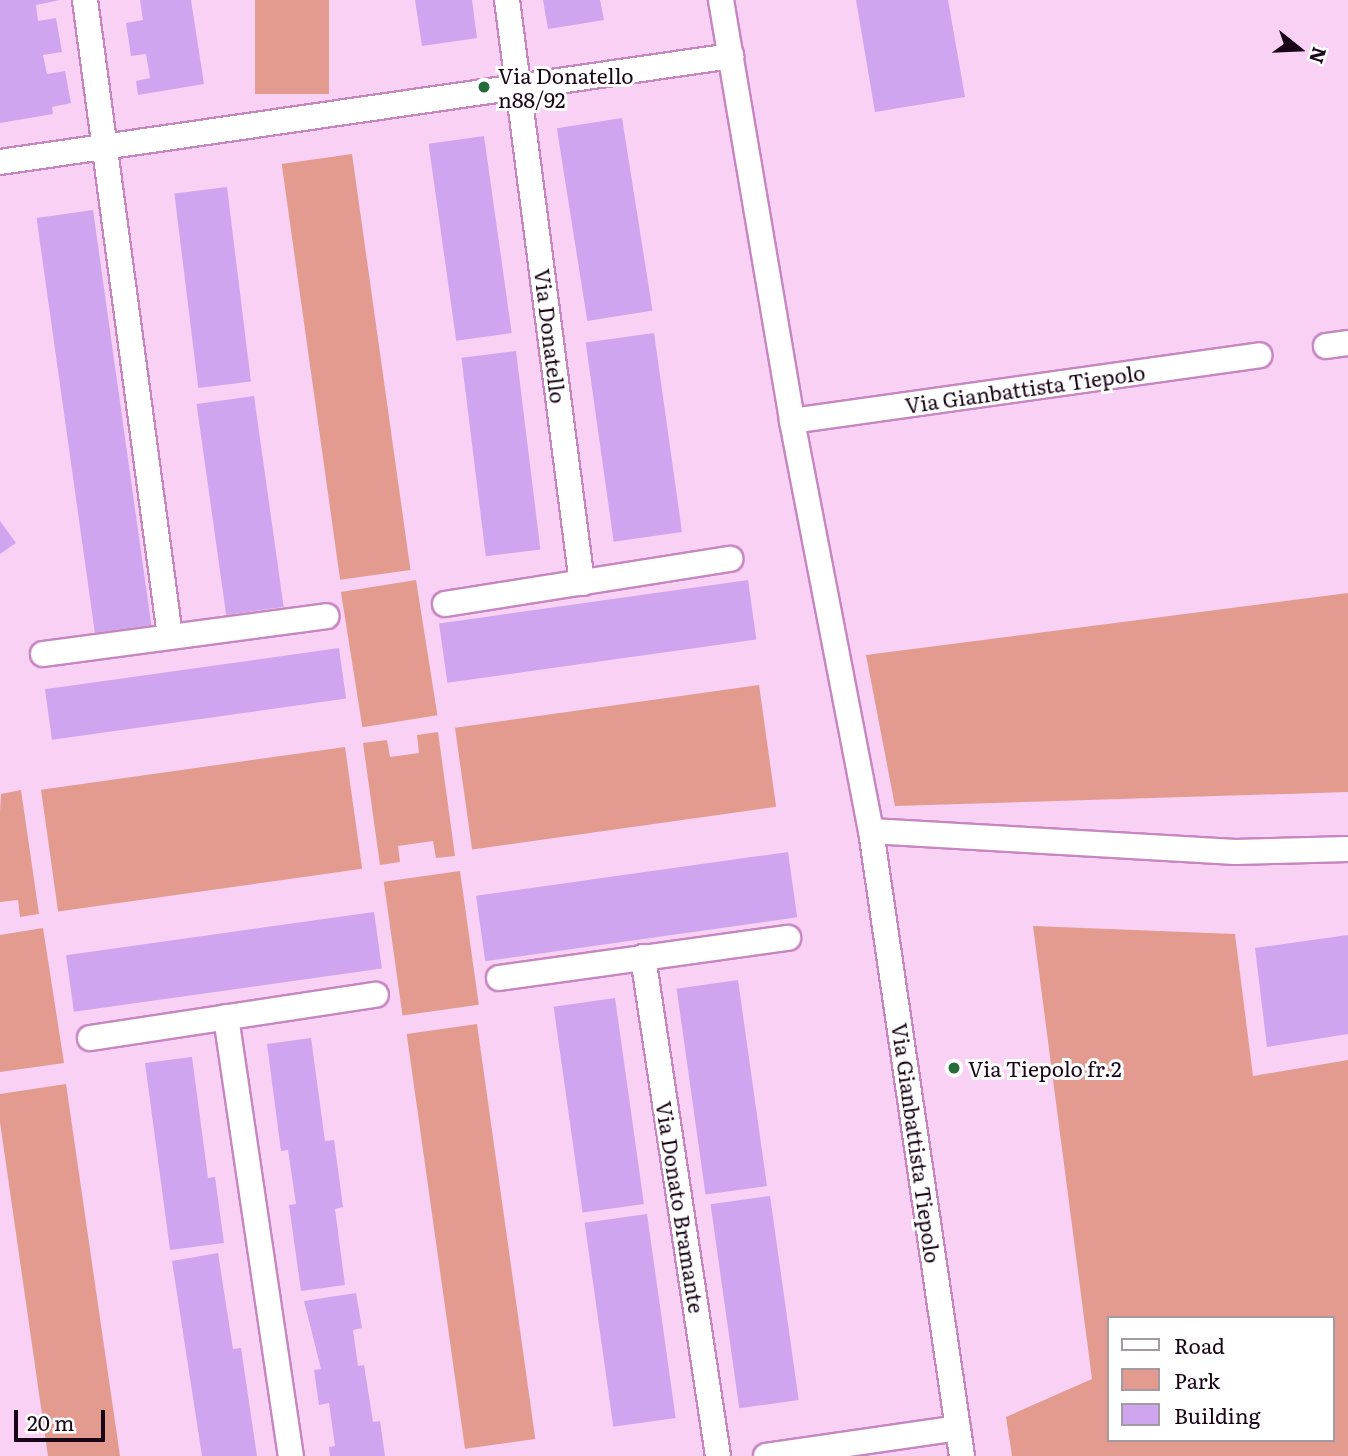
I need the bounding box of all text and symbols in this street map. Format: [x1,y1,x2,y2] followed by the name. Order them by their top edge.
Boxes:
[1264,14,1334,84] north arrow
[1303,44,1335,67] text: N
[498,62,634,112] place label: Via Donatello n88/92
[476,79,492,95] marker: Via Donatello n88/92
[530,267,572,405] street label: Via Donatello
[903,359,1147,417] street label: Via Gianbattista Tiepolo
[888,1021,946,1265] street label: Via Gianbattista Tiepolo
[968,1055,1122,1081] place label: Via Tiepolo fr.2
[946,1060,962,1076] marker: Via Tiepolo fr.2
[652,1099,710,1315] street label: Via Donato Bramante
[1106,1316,1334,1442] legend
[1174,1329,1225,1360] text: Road
[1174,1364,1220,1395] text: Park
[18,1396,108,1440] scale bar
[1174,1399,1260,1430] text: Building
[27,1406,74,1437] text: 20 m

